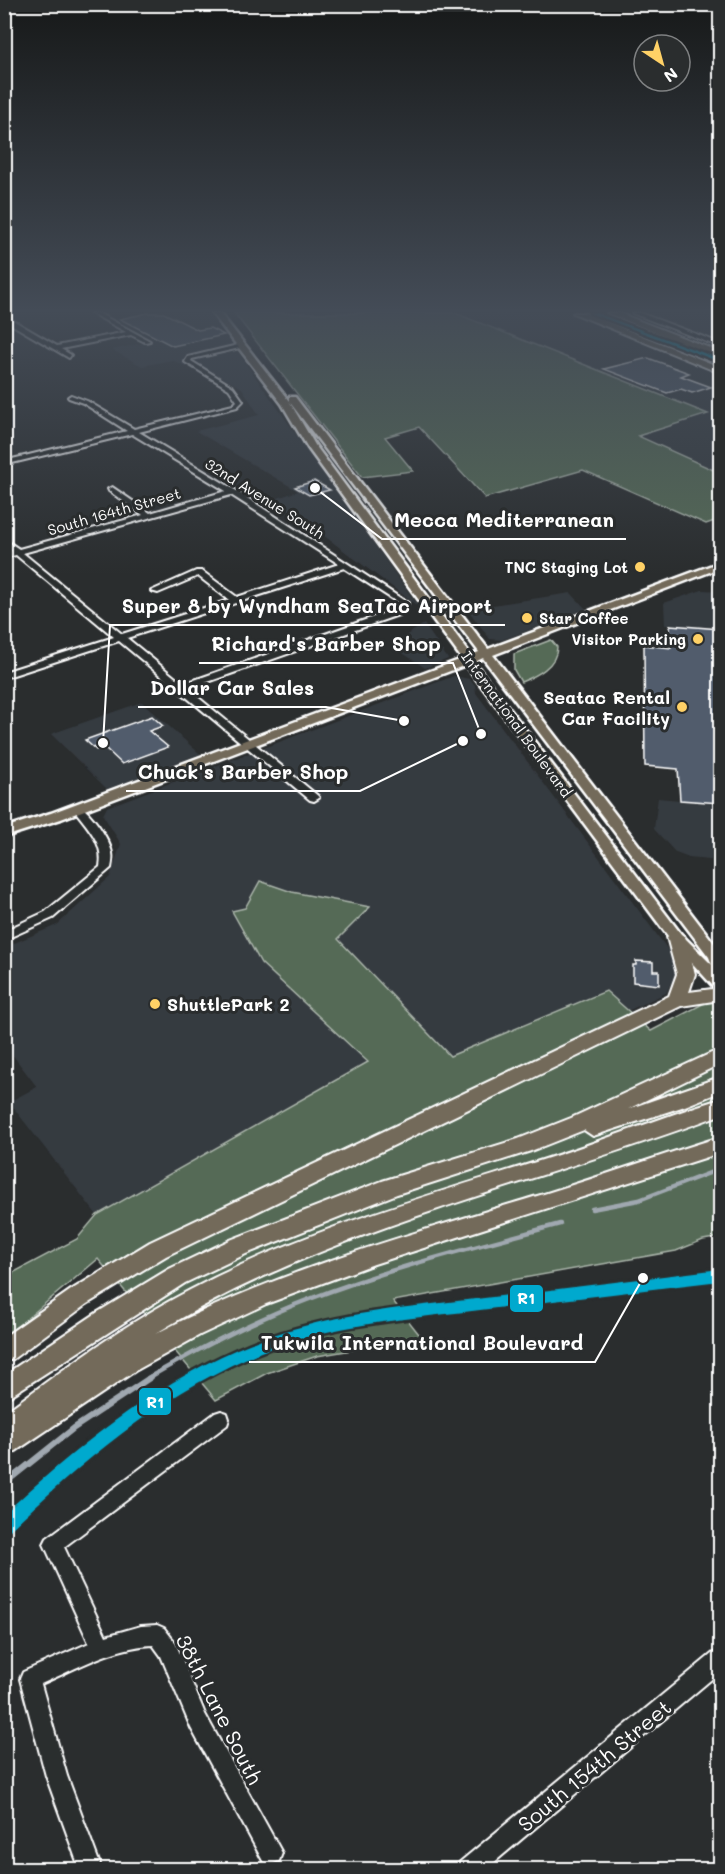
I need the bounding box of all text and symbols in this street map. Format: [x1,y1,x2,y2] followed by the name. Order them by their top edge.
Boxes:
[632,33,692,93] north arrow
[660,63,682,88] text: N
[202,453,328,543] street label: 32nd Avenue South
[45,482,183,540] street label: South 164th Street
[382,501,626,539] callout: Mecca Mediterranean
[394,506,614,532] text: Mecca Mediterranean
[505,557,628,577] place label: TNC Staging Lot
[633,560,647,574] marker: TNC Staging Lot
[110,587,505,625] callout: Super 8 by Wyndham SeaTac Airport
[122,592,492,618] text: Super 8 by Wyndham SeaTac Airport
[539,608,628,628] place label: Star Coffee
[520,611,534,625] marker: Star Coffee
[199,625,453,663] callout: Richard's Barber Shop
[571,629,686,649] place label: Visitor Parking
[211,630,441,656] text: Richard's Barber Shop
[691,632,705,646] marker: Visitor Parking
[457,647,577,801] street label: International Boulevard
[138,669,326,707] callout: Dollar Car Sales
[150,674,314,700] text: Dollar Car Sales
[543,685,670,730] place label: Seatac Rental Car Facility
[675,700,689,714] marker: Seatac Rental Car Facility
[126,753,360,791] callout: Chuck's Barber Shop
[138,758,348,784] text: Chuck's Barber Shop
[167,992,290,1016] place label: ShuttlePark 2
[148,997,162,1011] marker: ShuttlePark 2
[509,1284,544,1313] line badge: R1
[517,1287,535,1308] text: R1
[249,1324,595,1362] callout: Tukwila International Boulevard
[261,1329,584,1355] text: Tukwila International Boulevard
[138,1387,172,1416] line badge: R1
[146,1391,164,1412] text: R1
[170,1629,270,1789] street label: 38th Lane South
[512,1693,676,1837] street label: South 154th Street

